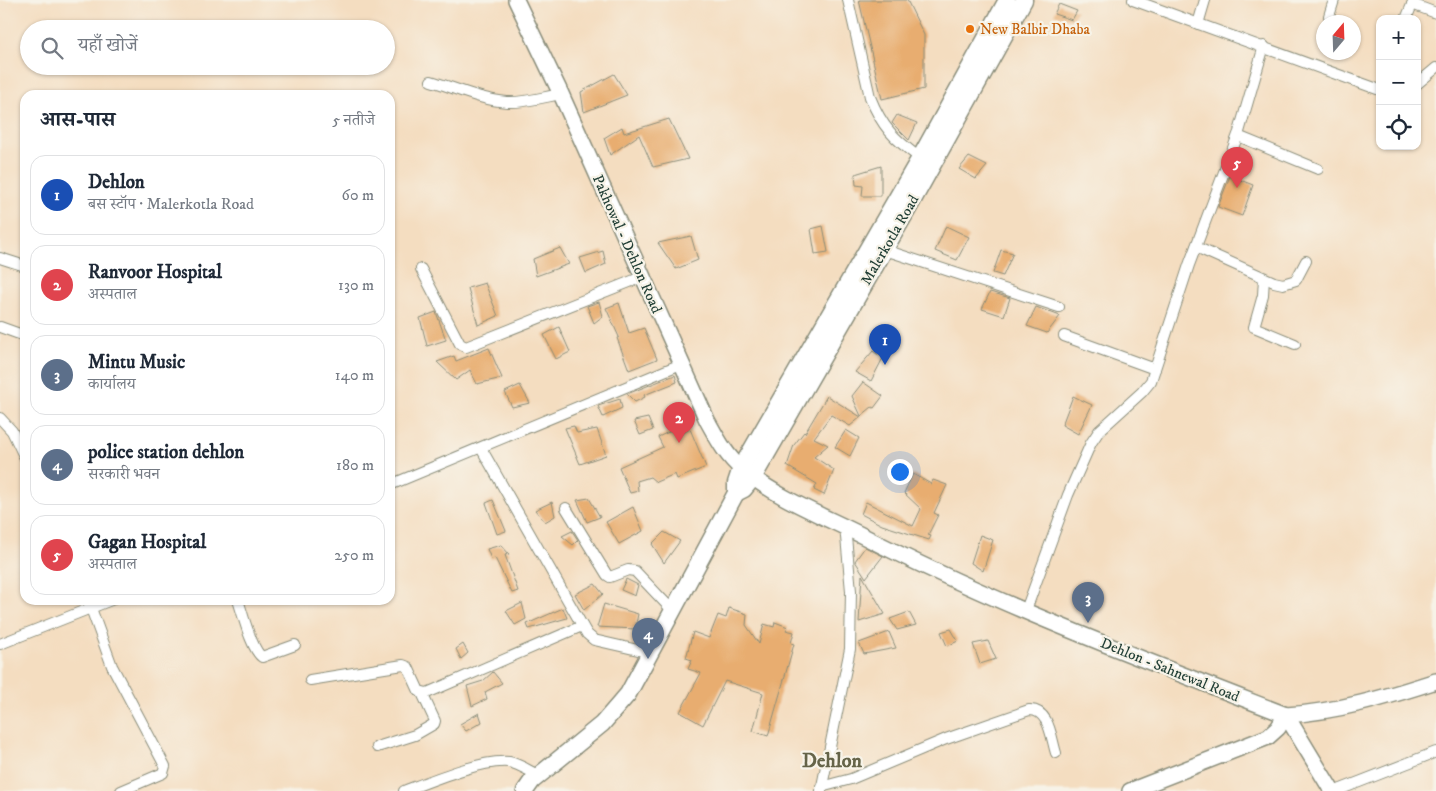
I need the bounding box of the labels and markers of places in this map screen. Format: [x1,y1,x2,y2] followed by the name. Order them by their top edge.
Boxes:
[980,20,1090,39] place label: New Balbir Dhaba
[964,23,976,35] marker: New Balbir Dhaba
[1221,147,1253,188] pin: 5
[869,324,901,365] pin: 1
[663,402,695,443] pin: 2
[1072,582,1104,623] pin: 3
[632,618,664,659] pin: 4

